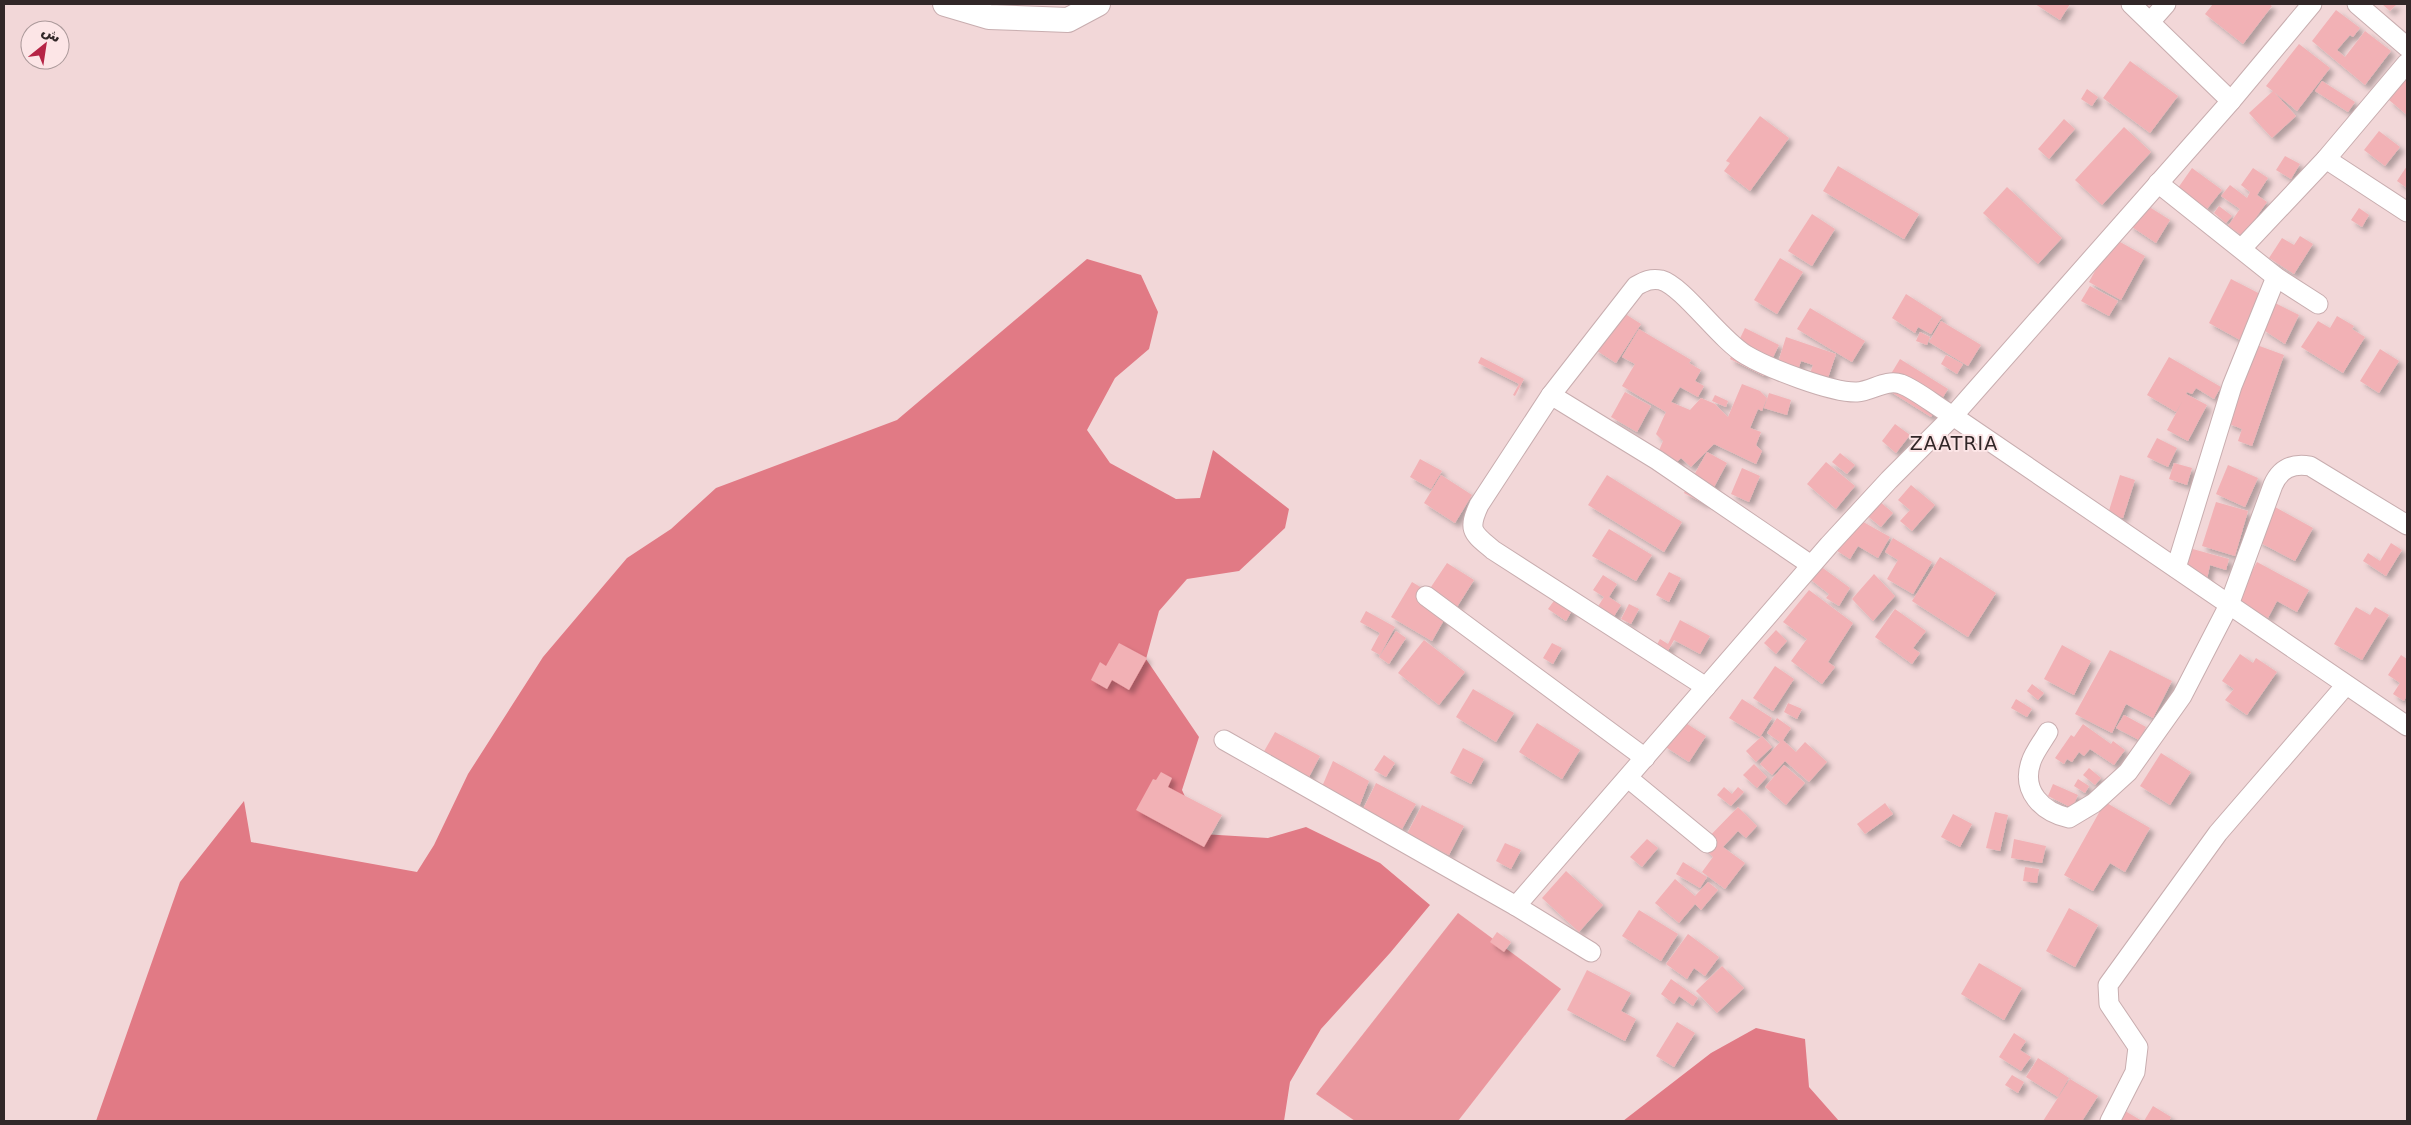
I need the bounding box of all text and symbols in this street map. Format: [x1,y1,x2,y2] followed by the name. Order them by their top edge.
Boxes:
[20,20,70,70] north arrow
[39,22,64,46] text: ش
[1910,432,1998,454] district label: ZAATRIA

